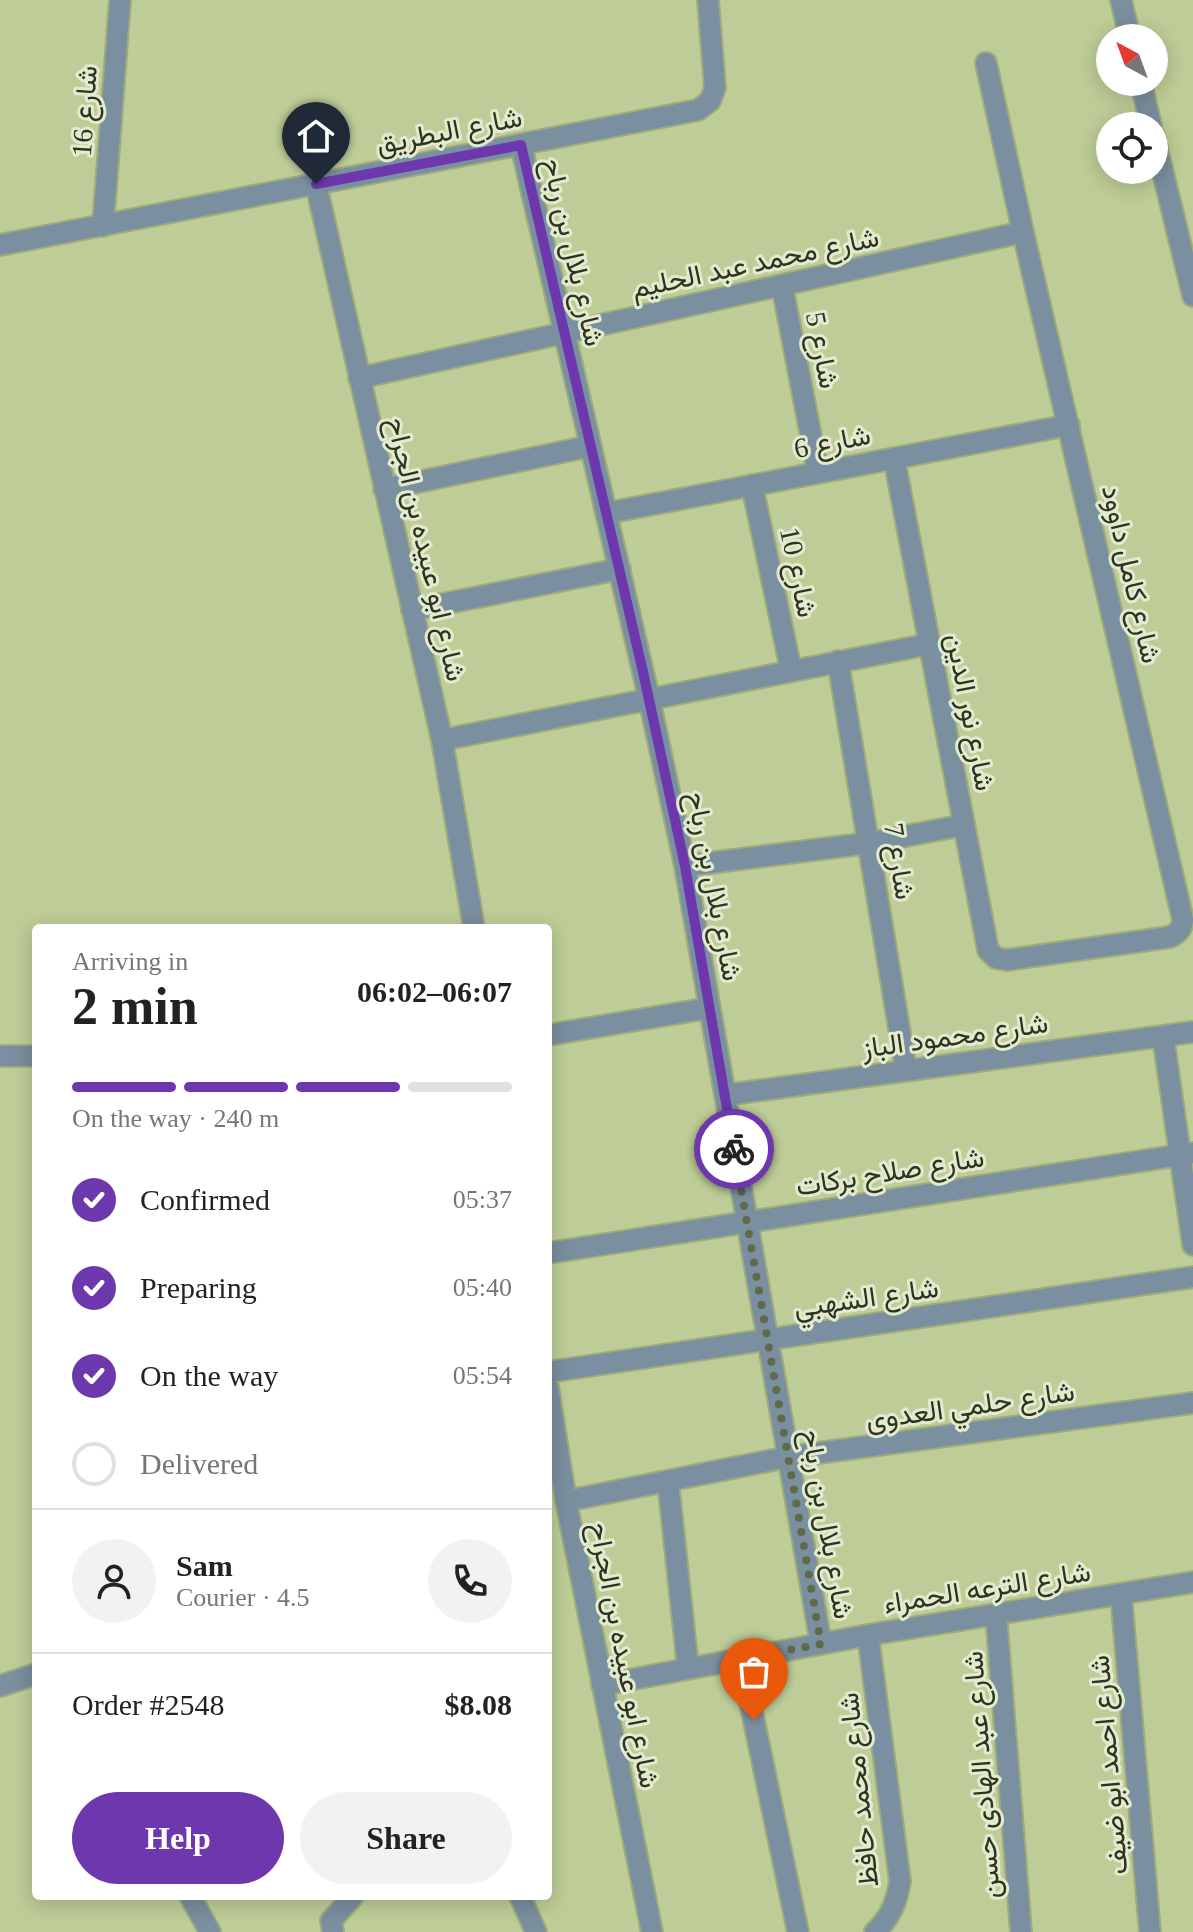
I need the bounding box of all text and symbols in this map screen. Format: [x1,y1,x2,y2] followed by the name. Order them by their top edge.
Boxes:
[1096,24,1168,96] north arrow
[1096,24,1168,184] map controls
[66,64,106,158] street label: شارع 16
[374,101,525,163] street label: شارع البطريق
[282,102,350,184] pin
[1096,112,1168,184] button: locate
[294,114,338,158] icon: home
[534,155,610,350] street label: شارع بلال بن رباح
[629,221,882,307] street label: شارع محمد عبد الحليم
[797,309,845,392] street label: شارع 5
[378,414,472,685] street label: شارع ابو عبيده بن الجراح
[791,419,874,467] street label: شارع 6
[1093,482,1167,667] street label: شارع كامل داوود
[771,524,823,621] street label: شارع 10
[937,631,1001,794] street label: شارع نور الدين
[678,789,748,984] street label: شارع بلال بن رباح
[875,820,921,902] street label: شارع 7
[72,947,188,976] text: Arriving in
[357,975,512,1008] text: 06:02–06:07
[72,978,198,1035] text: 2 min
[859,1007,1050,1067] street label: شارع محمود الباز
[72,1104,279,1133] text: On the way · 240 m
[694,1109,774,1189] courier
[712,1127,756,1171] icon: bike
[794,1141,987,1205] street label: شارع صلاح بركات
[72,1178,116,1222] icon: check
[140,1183,270,1216] text: Confirmed
[453,1185,512,1214] text: 05:37
[72,1266,116,1310] icon: check
[140,1271,257,1304] text: Preparing
[792,1272,941,1330] street label: شارع الشهبي
[453,1273,512,1302] text: 05:40
[72,1354,116,1398] icon: check
[140,1359,278,1392] text: On the way
[453,1361,512,1390] text: 05:54
[864,1376,1077,1442] street label: شارع حلمي العدوى
[793,1427,859,1622] street label: شارع بلال بن رباح
[140,1447,258,1480] text: Delivered
[581,1520,665,1791] street label: شارع ابو عبيده بن الجراح
[72,1539,156,1623] button: person
[428,1539,512,1623] button: phone
[176,1549,233,1582] text: Sam
[881,1556,1093,1622] street label: شارع الترعه الحمراء
[176,1583,310,1612] text: Courier · 4.5
[720,1638,788,1720] pin
[732,1650,776,1694] icon: bag
[957,1650,1009,1900] street label: شارع عبد الهادى حسن
[1083,1654,1137,1876] street label: شارع احمد ابو ضيف
[72,1688,224,1721] text: Order #2548
[445,1688,512,1721] text: $8.08
[833,1691,887,1889] street label: شارع محمد حافظ
[72,1792,284,1884] button: Help
[300,1792,512,1884] button: Share

